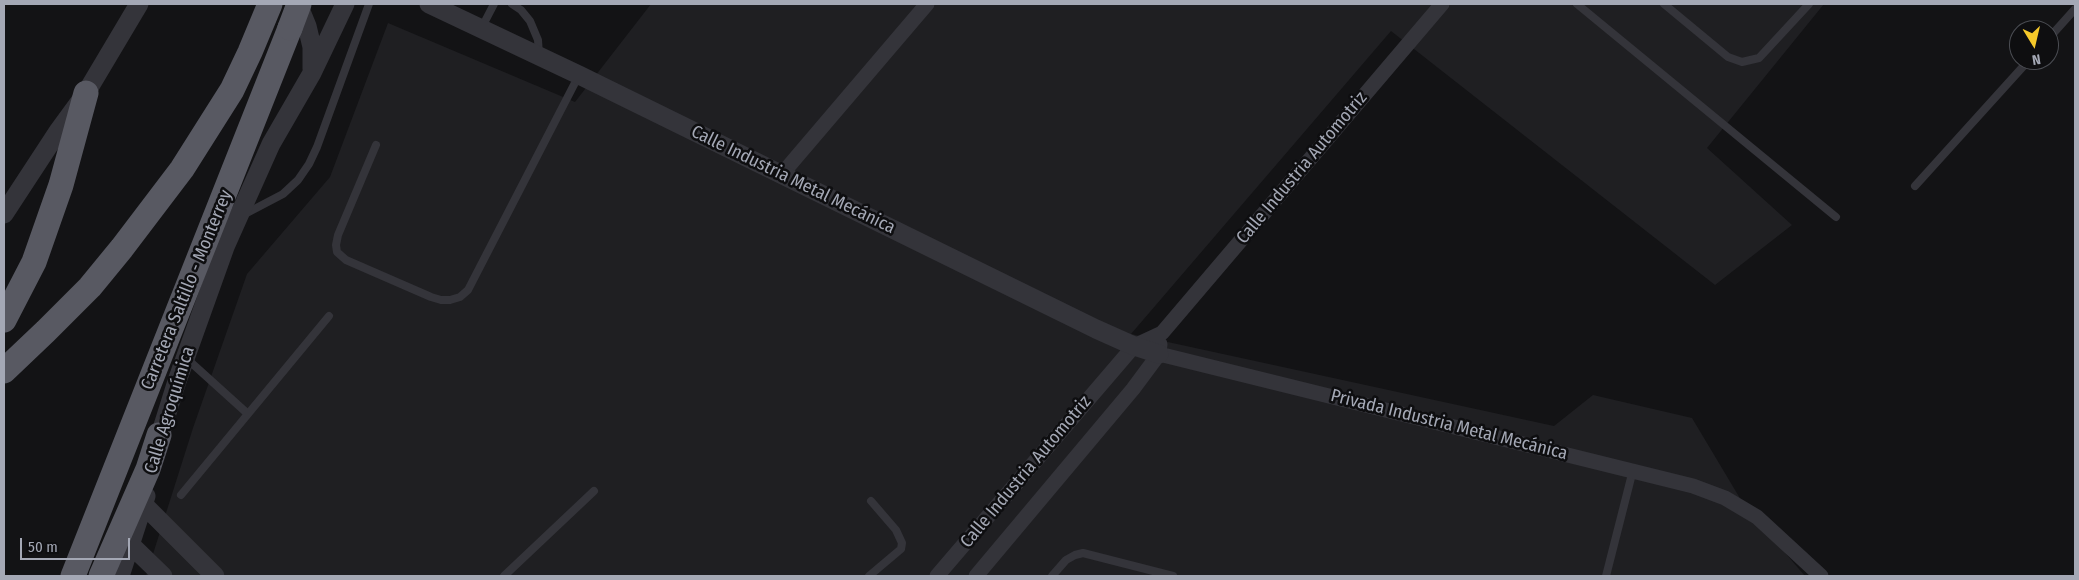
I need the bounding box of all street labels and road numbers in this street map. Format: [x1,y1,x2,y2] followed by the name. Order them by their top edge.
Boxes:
[1232,88,1372,248] street label: Calle Industria Automotriz
[687,121,899,239] street label: Calle Industria Metal Mecánica
[137,187,237,393] street label: Carretera Saltillo - Monterrey
[140,344,200,476] street label: Calle Agroquímica
[1328,385,1570,465] street label: Privada Industria Metal Mecánica
[956,392,1096,552] street label: Calle Industria Automotriz

